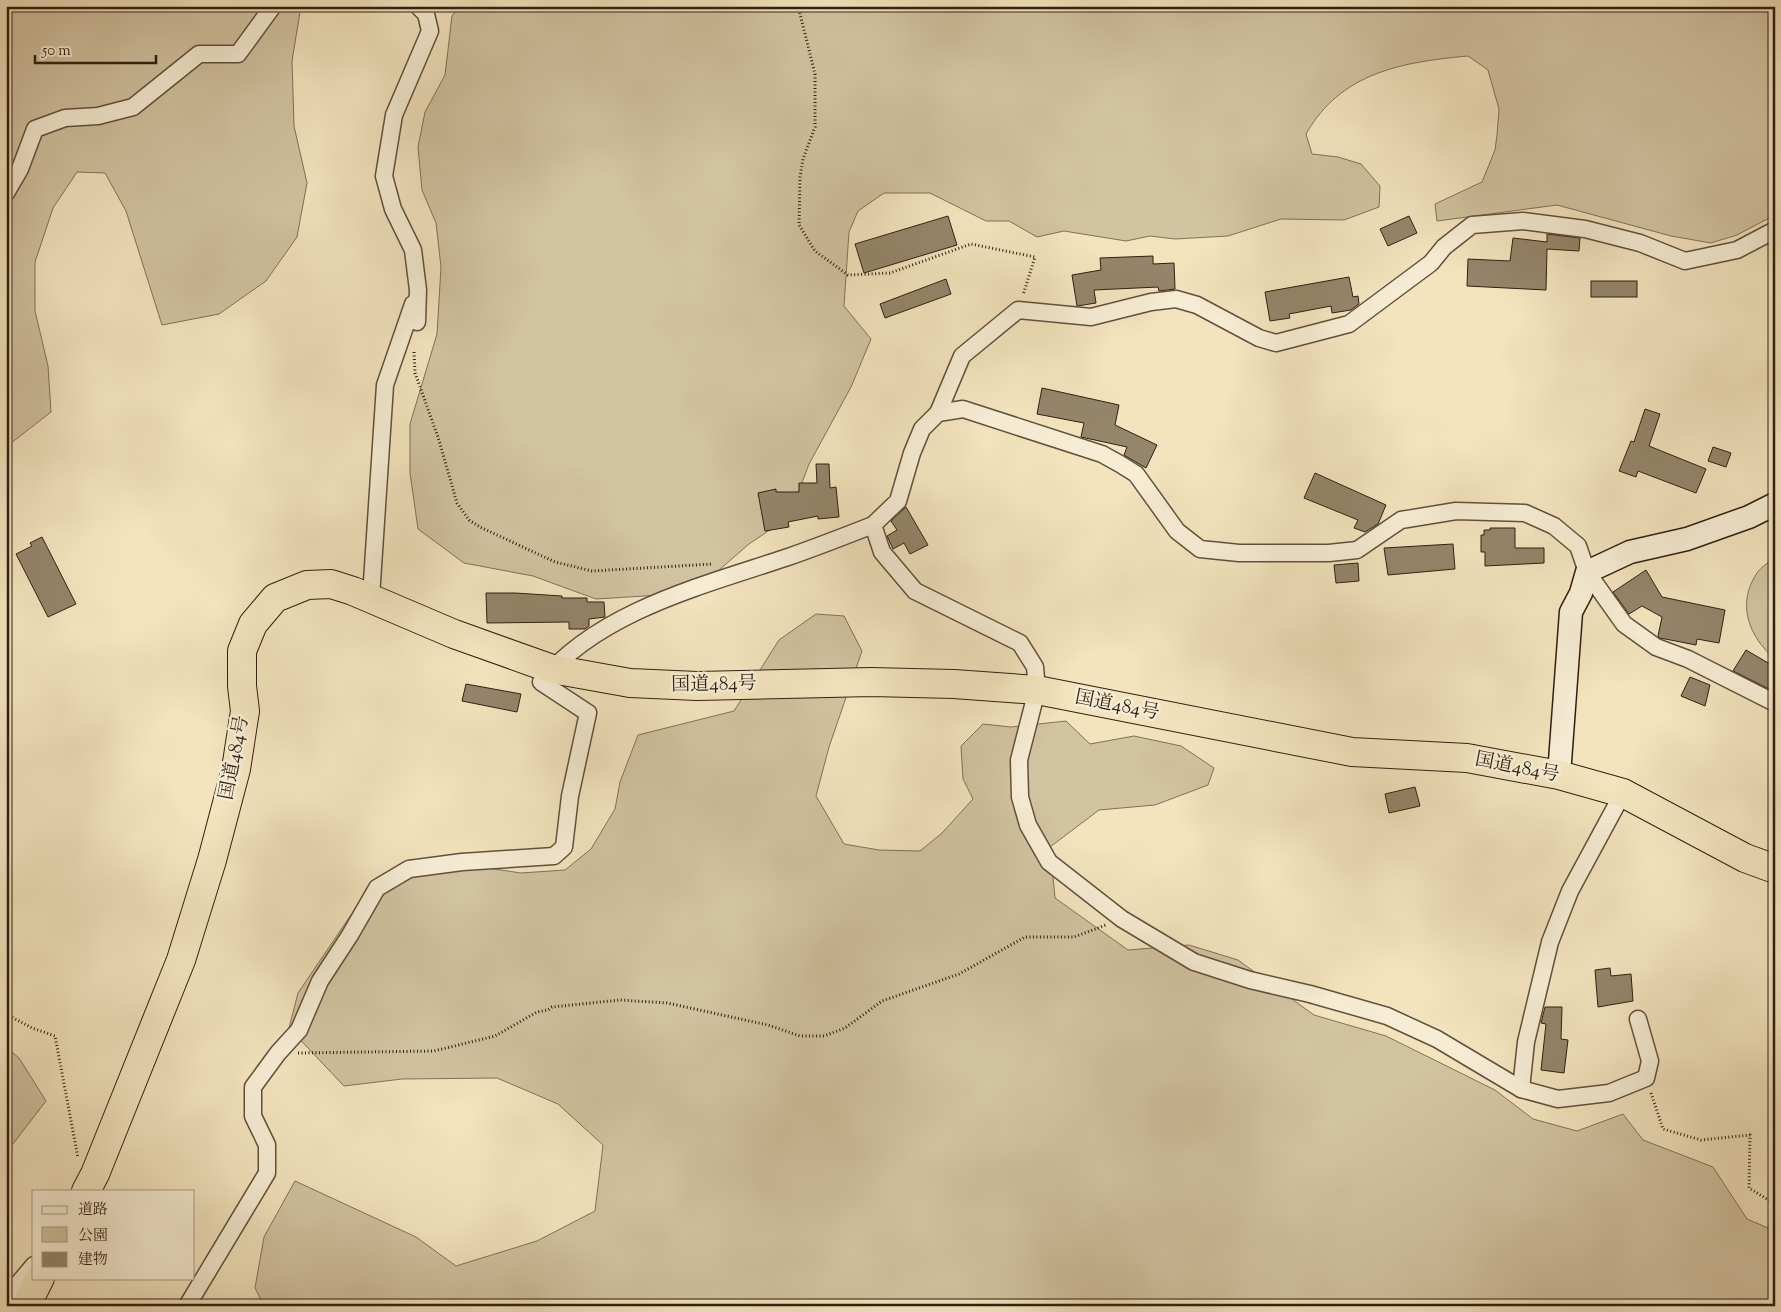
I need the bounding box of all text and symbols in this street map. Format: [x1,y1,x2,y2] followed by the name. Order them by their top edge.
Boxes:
[35,32,156,64] scale bar
[41,41,71,62] text: 50 m
[671,671,757,699] street label: 国道484号
[1072,685,1162,727] street label: 国道484号
[214,713,256,803] street label: 国道484号
[1472,747,1562,789] street label: 国道484号
[32,1190,195,1280] legend
[78,1200,108,1221] text: 道路
[78,1226,108,1247] text: 公園
[78,1250,108,1271] text: 建物

